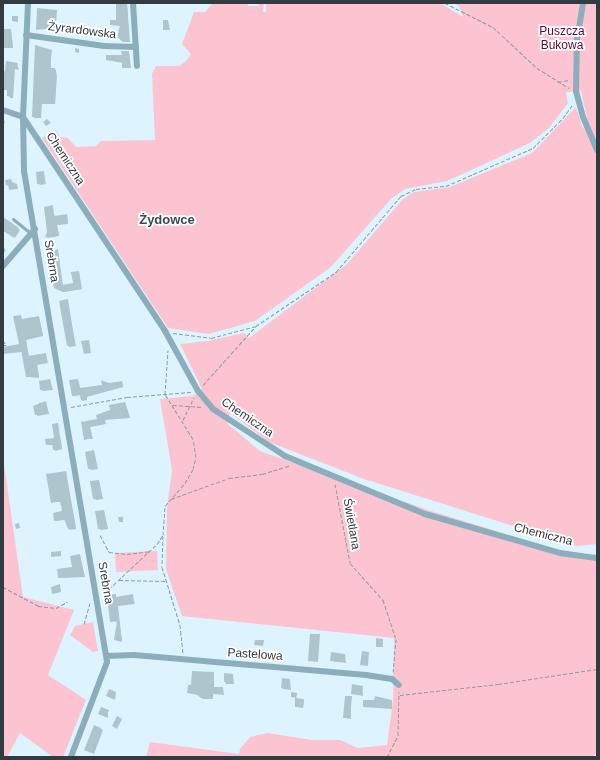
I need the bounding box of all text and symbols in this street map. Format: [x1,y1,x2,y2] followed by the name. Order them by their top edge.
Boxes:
[47,20,117,42] street label: Żyrardowska
[539,25,585,53] park label: Puszcza Bukowa
[43,130,87,188] street label: Chemiczna
[139,212,195,228] district label: Żydowce
[41,239,61,283] street label: Srebrna
[218,395,276,441] street label: Chemiczna
[339,497,363,551] street label: Świetlana
[512,521,574,549] street label: Chemiczna
[94,561,116,605] street label: Srebrna
[227,646,283,664] street label: Pastelowa

